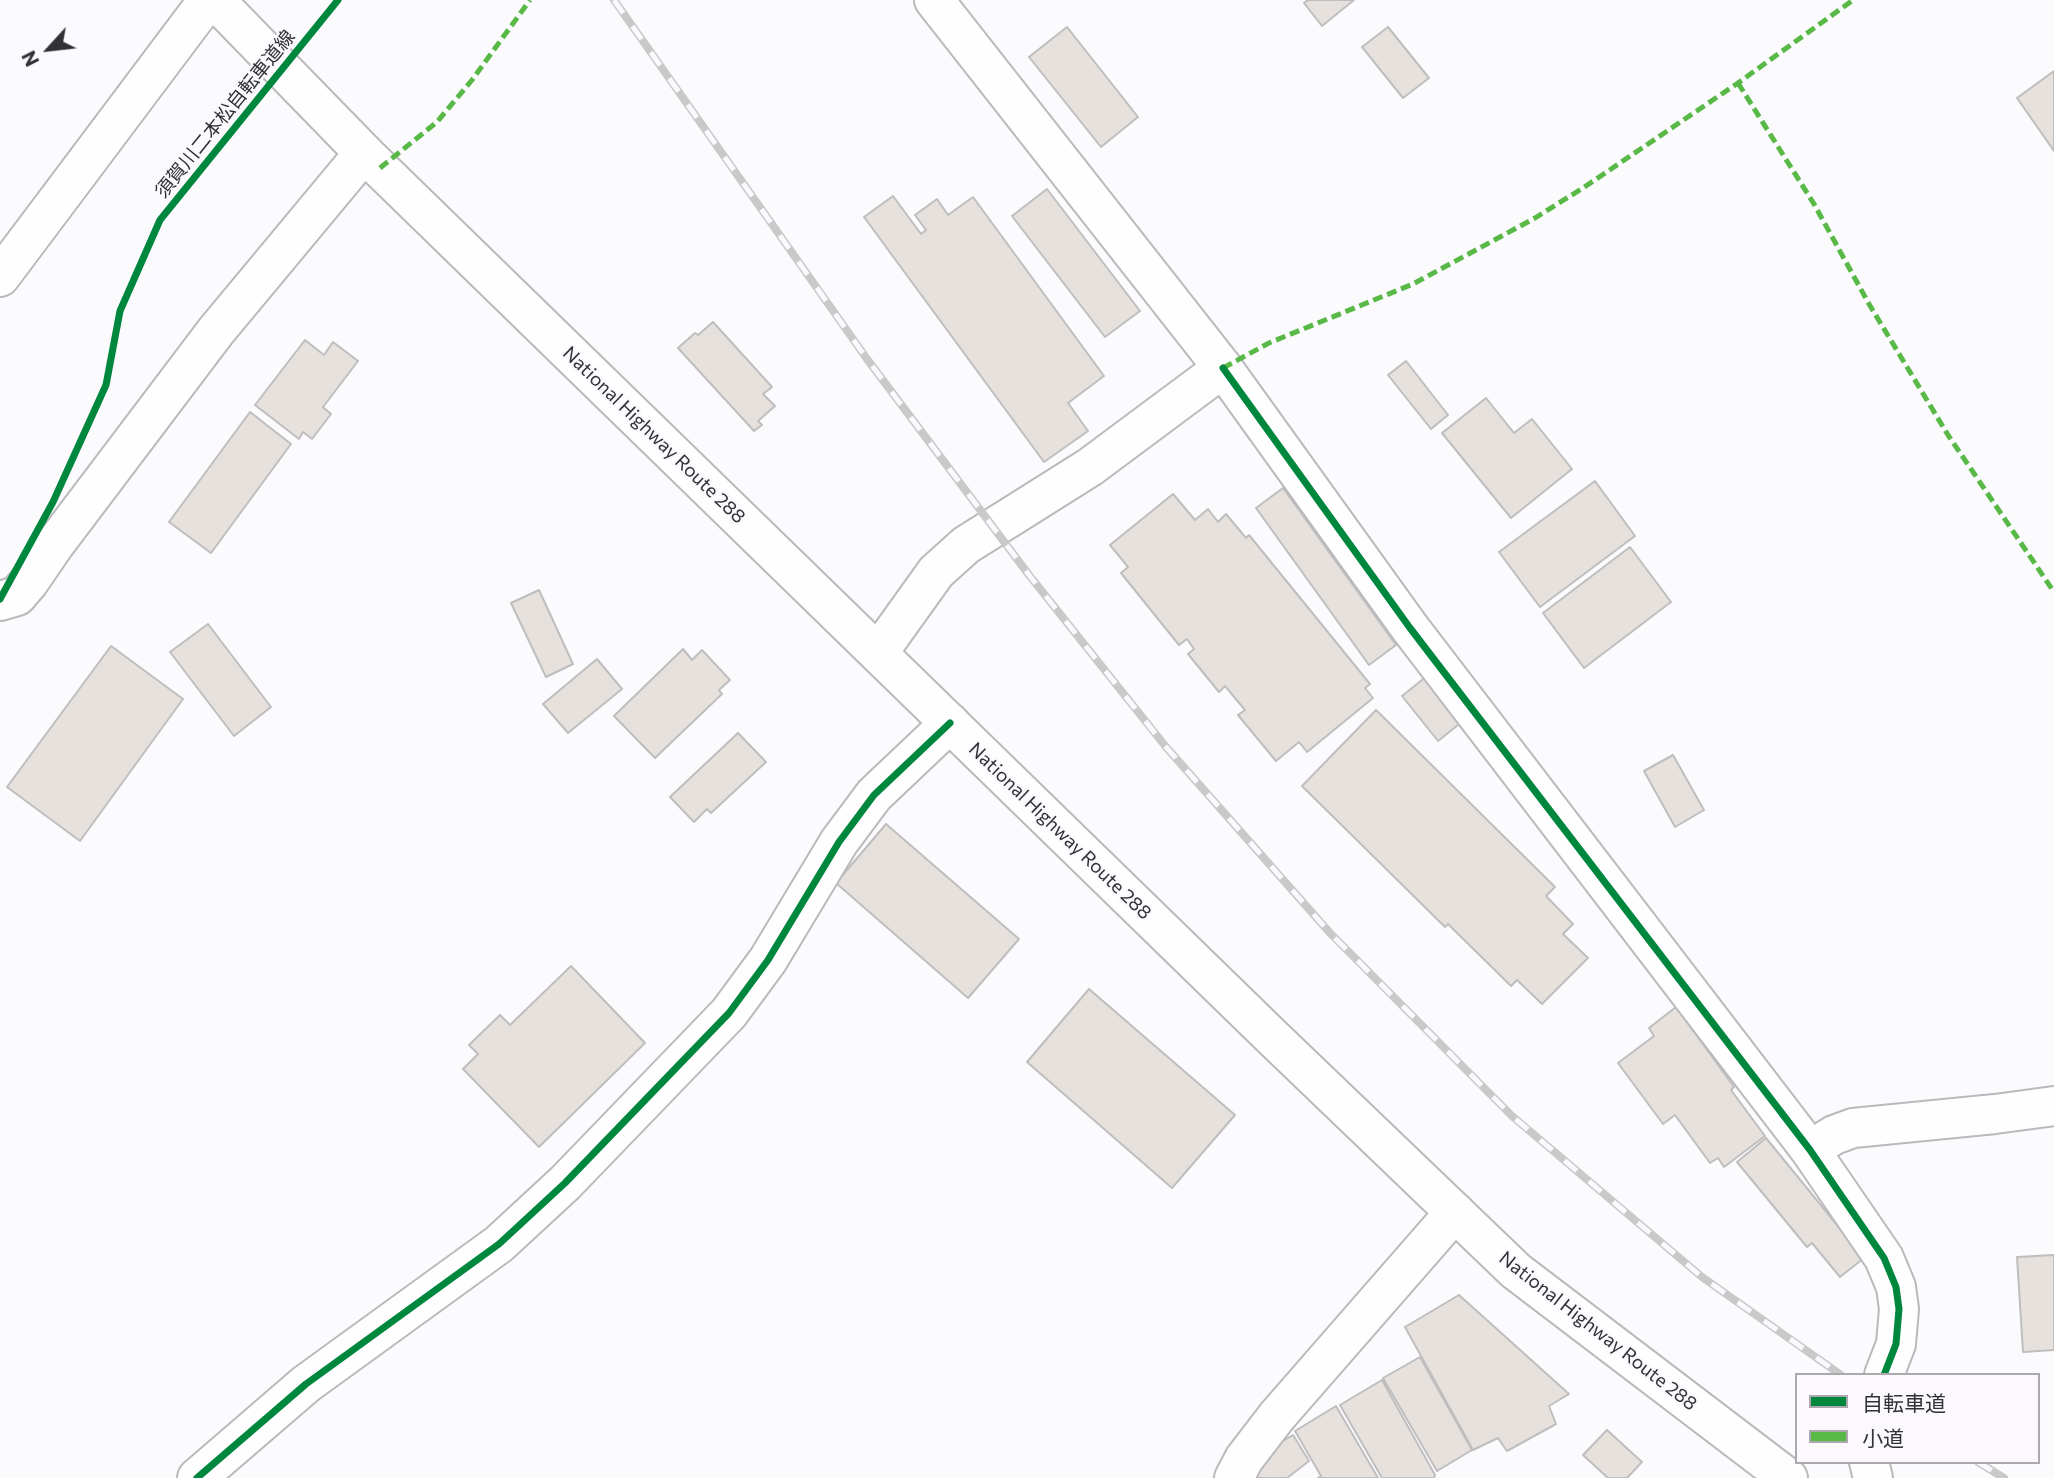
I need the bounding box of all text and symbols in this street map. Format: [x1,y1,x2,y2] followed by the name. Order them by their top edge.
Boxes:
[14,14,84,84] north arrow
[150,26,300,202] street label: 須賀川二本松自転車道線
[16,47,43,70] text: N
[558,342,750,528] street label: National Highway Route 288
[964,738,1156,924] street label: National Highway Route 288
[1495,1247,1701,1415] street label: National Highway Route 288
[1795,1373,2040,1464] legend
[1862,1390,1946,1415] text: 自転車道
[1862,1425,1904,1450] text: 小道

